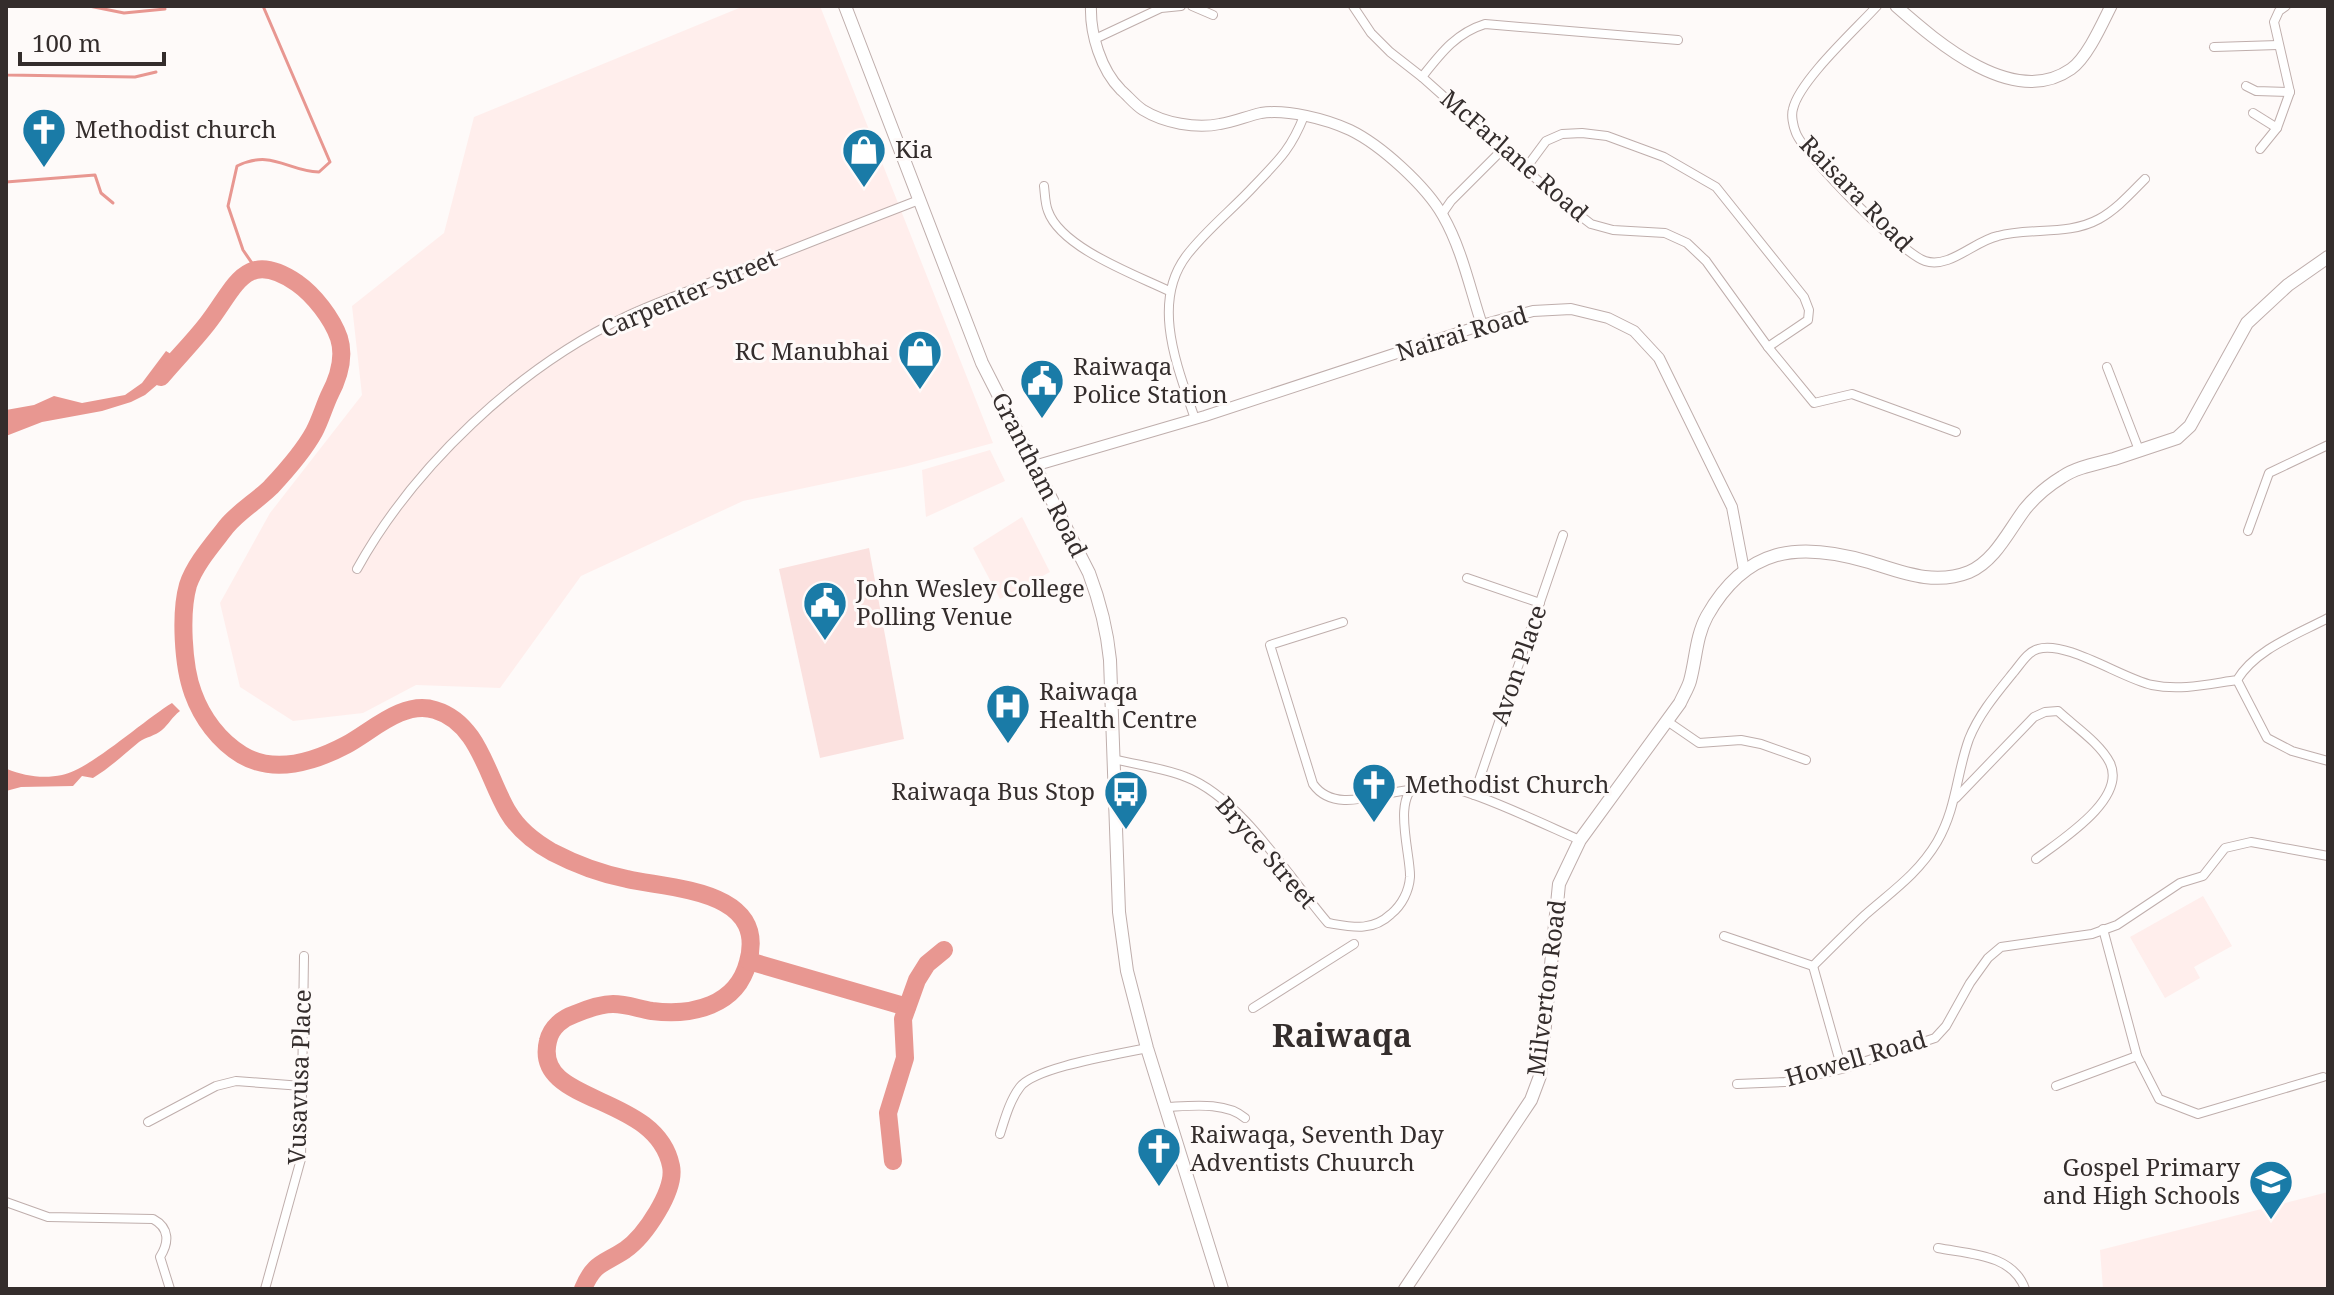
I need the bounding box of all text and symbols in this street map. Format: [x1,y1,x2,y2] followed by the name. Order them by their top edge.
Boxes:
[20,16,164,66] scale bar
[32,26,101,59] text: 100 m
[1434,82,1596,228] street label: McFarlane Road
[20,106,68,169] church icon: Methodist church
[75,112,276,145] place label: Methodist church
[840,126,888,189] shop icon: Kia
[1793,128,1921,258] street label: Raisara Road
[895,132,933,165] place label: Kia
[595,241,782,345] street label: Carpenter Street
[1392,297,1531,368] street label: Nairai Road
[896,328,944,391] shop icon: RC Manubhai
[735,334,889,367] place label: RC Manubhai
[1073,349,1228,410] place label: Raiwaqa Police Station
[1018,357,1066,420] public building icon: Raiwaqa Police Station
[985,386,1096,563] street label: Grantham Road
[855,571,1085,632] place label: John Wesley College Polling Venue
[801,579,849,642] public building icon: John Wesley College Polling Venue
[1482,600,1554,729] street label: Avon Place
[1039,674,1197,735] place label: Raiwaqa Health Centre
[984,682,1032,745] hospital icon: Raiwaqa Health Centre
[1350,761,1398,824] church icon: Methodist Church
[1405,767,1609,800] place label: Methodist Church
[1102,768,1150,831] bus stop icon: Raiwaqa Bus Stop
[891,774,1095,807] place label: Raiwaqa Bus Stop
[1209,789,1325,915] street label: Bryce Street
[1518,897,1573,1078] street label: Milverton Road
[279,989,318,1165] street label: Vusavusa Place
[1272,1013,1412,1056] district label: Raiwaqa
[1781,1022,1930,1093] street label: Howell Road
[1190,1117,1444,1178] place label: Raiwaqa, Seventh Day Adventists Chuurch
[1135,1125,1183,1188] church icon: Raiwaqa, Seventh Day Adventists Chuurch
[2043,1150,2240,1211] place label: Gospel Primary and High Schools
[2247,1158,2295,1221] school or university icon: Gospel Primary and High Schools

